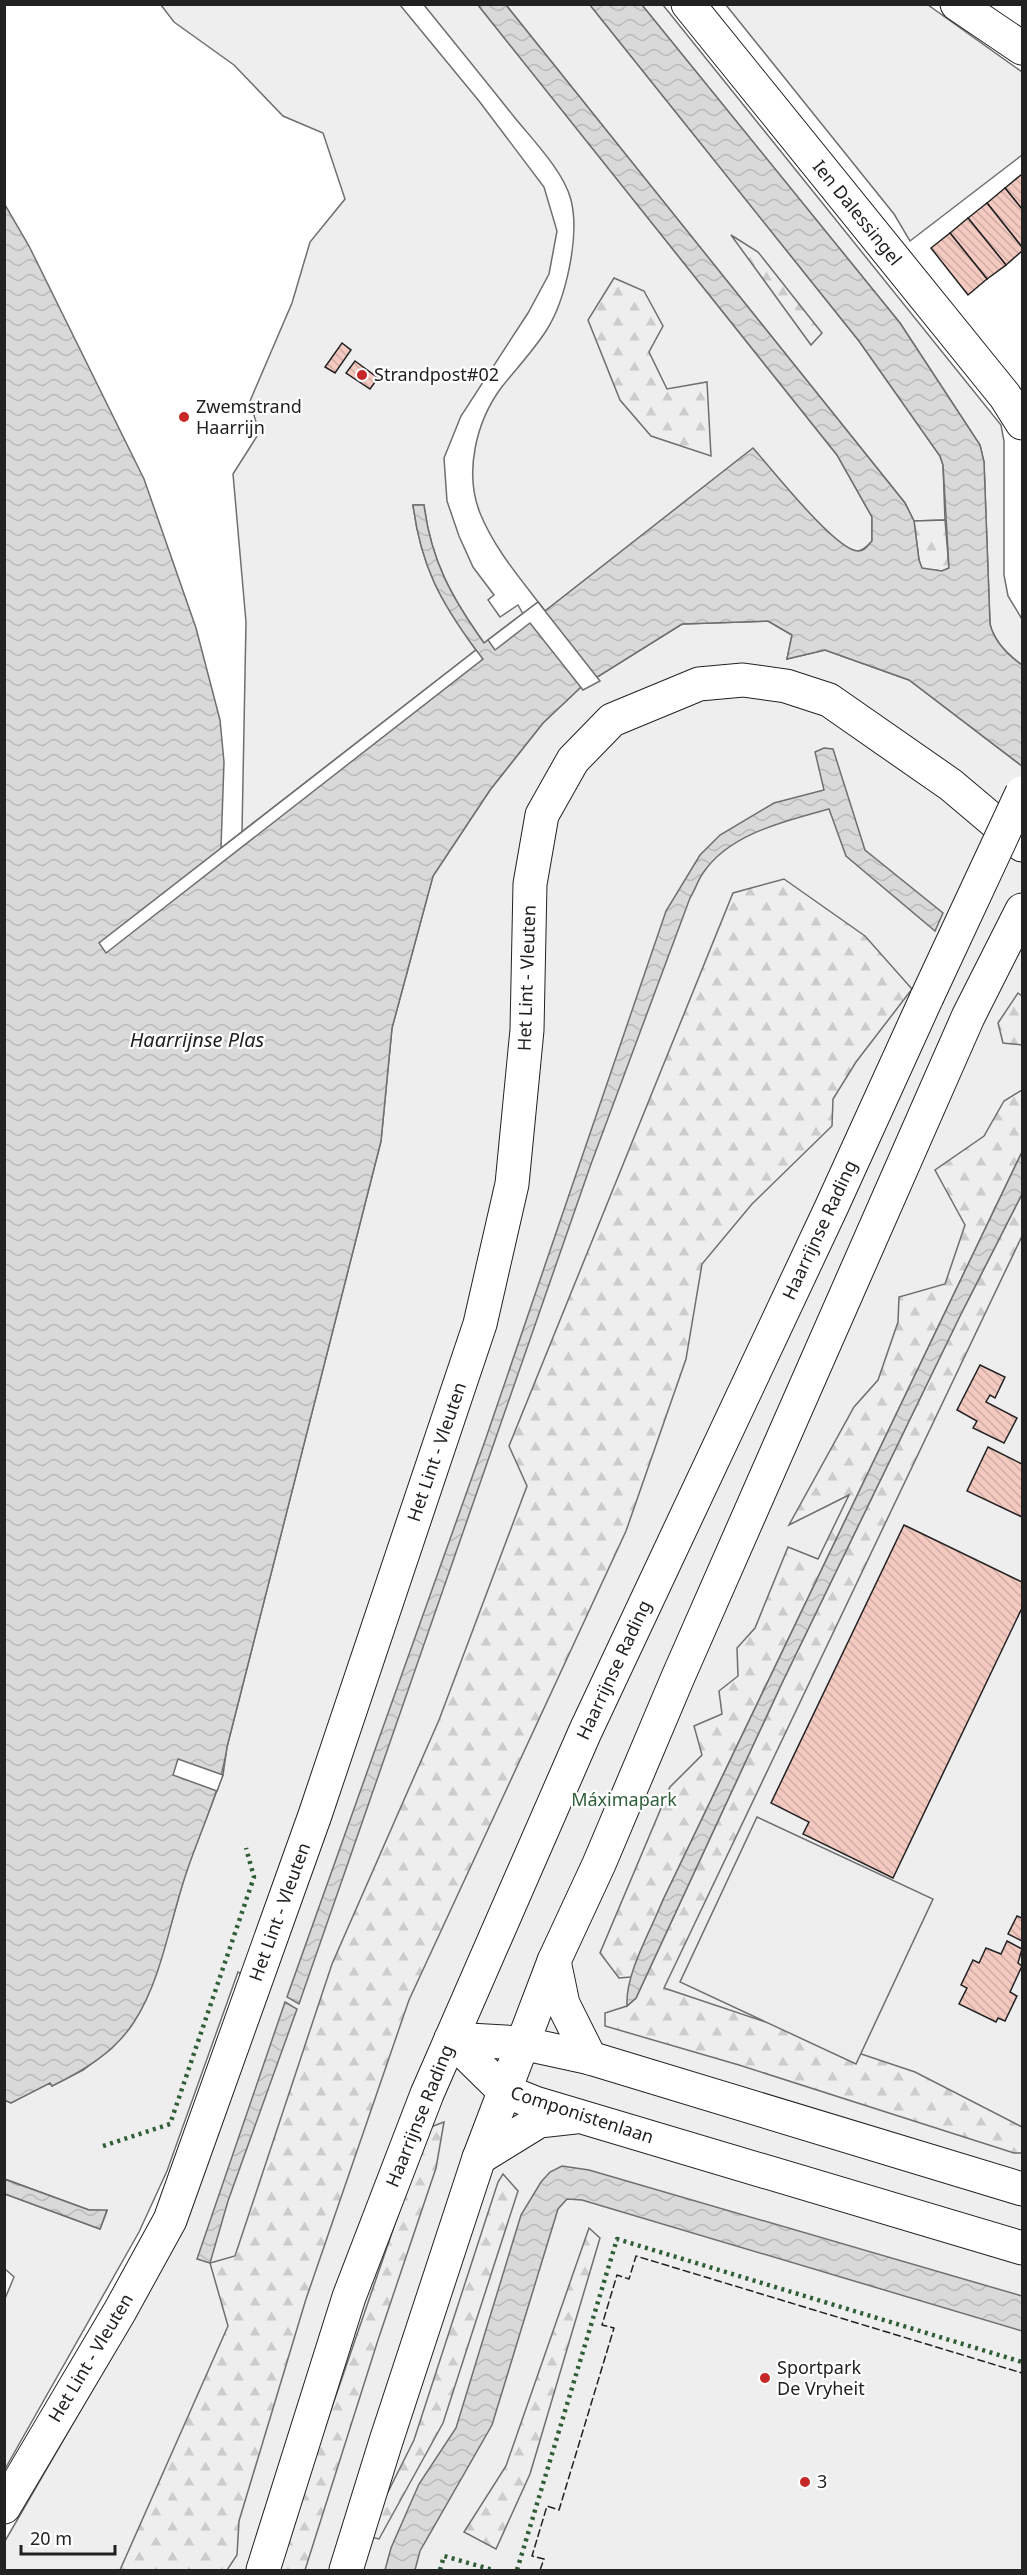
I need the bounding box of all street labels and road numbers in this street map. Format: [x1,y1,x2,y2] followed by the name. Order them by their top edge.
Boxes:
[808,155,908,270] street label: Ien Dalessingel
[511,905,541,1051] street label: Het Lint - Vleuten
[776,1156,862,1303] street label: Haarrijnse Rading
[401,1379,471,1525] street label: Het Lint - Vleuten
[570,1596,656,1743] street label: Haarrijnse Rading
[243,1839,315,1984] street label: Het Lint - Vleuten
[380,2041,459,2190] street label: Haarrijnse Rading
[508,2080,657,2149] street label: Componistenlaan
[42,2289,138,2426] street label: Het Lint - Vleuten

